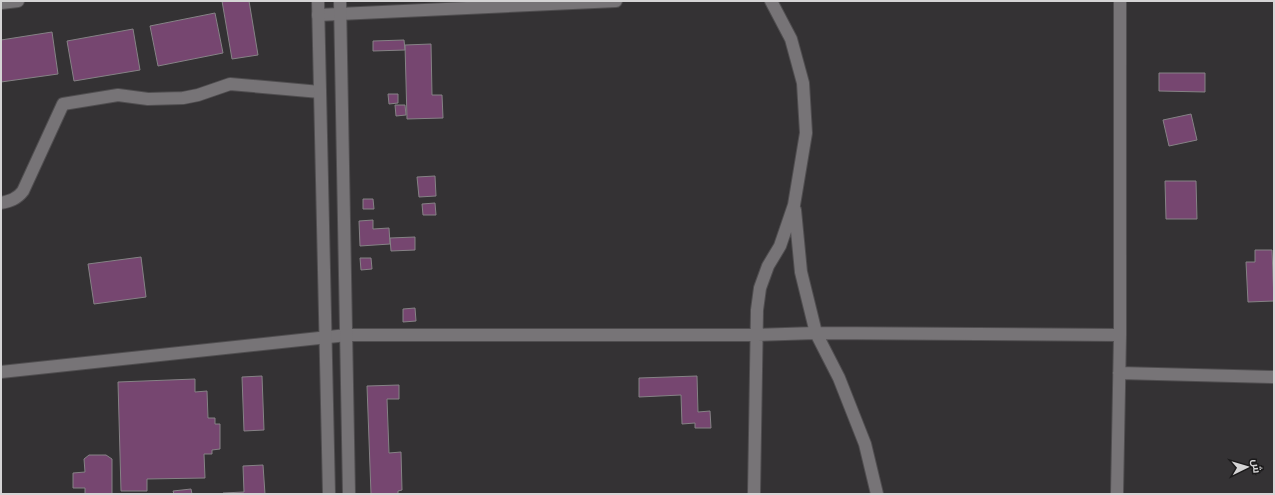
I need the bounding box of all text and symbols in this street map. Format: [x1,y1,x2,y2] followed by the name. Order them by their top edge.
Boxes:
[1227,447,1267,487] north arrow
[1249,458,1265,474] text: ش

